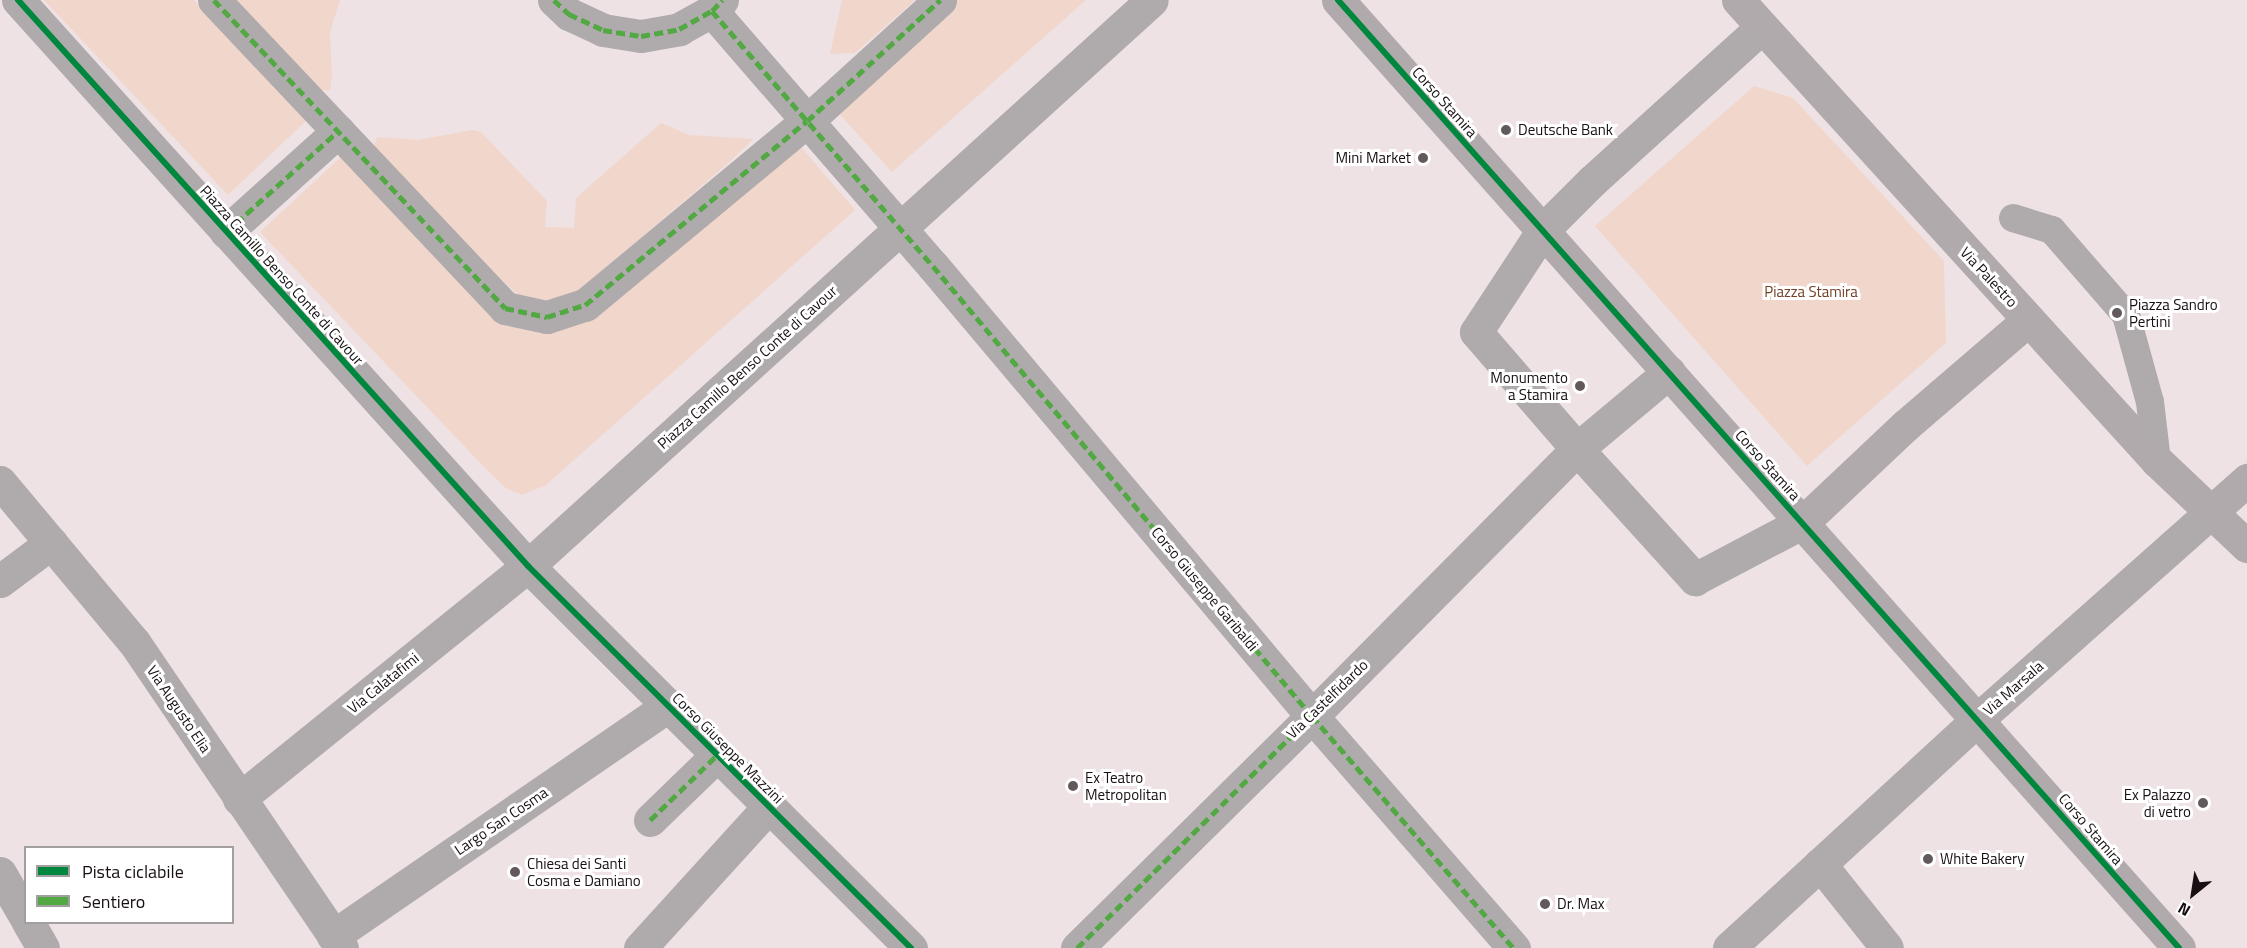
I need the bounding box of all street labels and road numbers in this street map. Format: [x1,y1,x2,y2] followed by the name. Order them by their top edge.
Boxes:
[1409,63,1481,141] street label: Corso Stamira
[197,182,367,368] street label: Piazza Camillo Benso Conte di Cavour
[1957,243,2021,311] street label: Via Palestro
[654,282,840,452] street label: Piazza Camillo Benso Conte di Cavour
[1732,426,1804,504] street label: Corso Stamira
[1148,523,1262,655] street label: Corso Giuseppe Garibaldi
[344,649,422,717] street label: Via Calatafimi
[1283,656,1371,742] street label: Via Castelfidardo
[1979,657,2047,719] street label: Via Marsala
[143,662,215,756] street label: Via Augusto Elia
[669,689,787,807] street label: Corso Giuseppe Mazzini
[451,783,551,859] street label: Largo San Cosma
[2055,790,2127,868] street label: Corso Stamira

